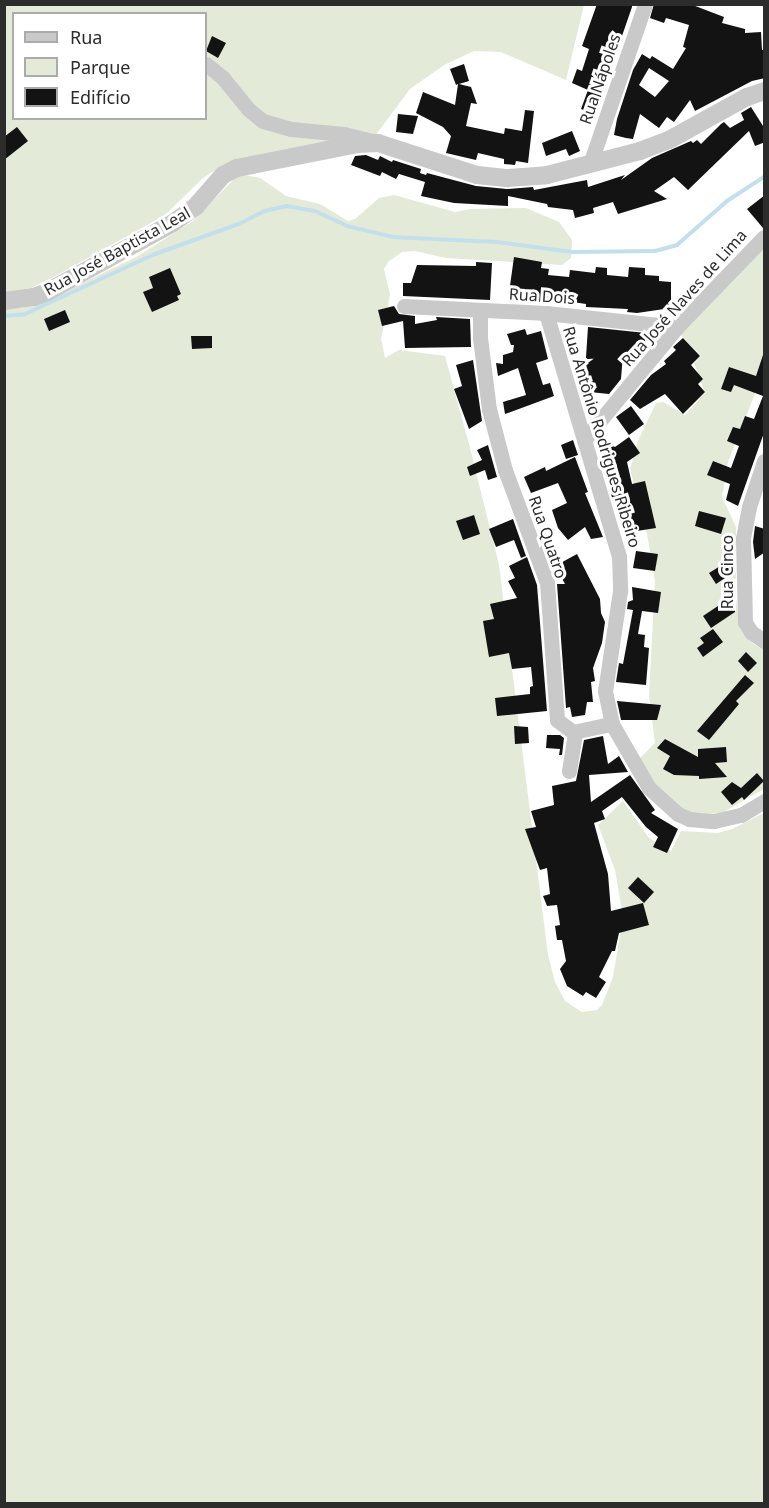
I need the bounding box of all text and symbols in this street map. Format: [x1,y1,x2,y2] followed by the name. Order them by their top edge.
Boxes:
[12,12,207,120] legend
[70,25,102,49] text: Rua
[576,31,624,127] street label: Rua Nápoles
[70,55,130,79] text: Parque
[70,85,131,109] text: Edifício
[41,203,193,299] street label: Rua José Baptista Leal
[617,226,751,370] street label: Rua José Naves de Lima
[508,284,576,308] street label: Rua Dois
[559,324,645,550] street label: Rua Antônio Rodrigues Ribeiro
[525,493,571,581] street label: Rua Quatro
[717,535,737,609] street label: Rua Cinco

